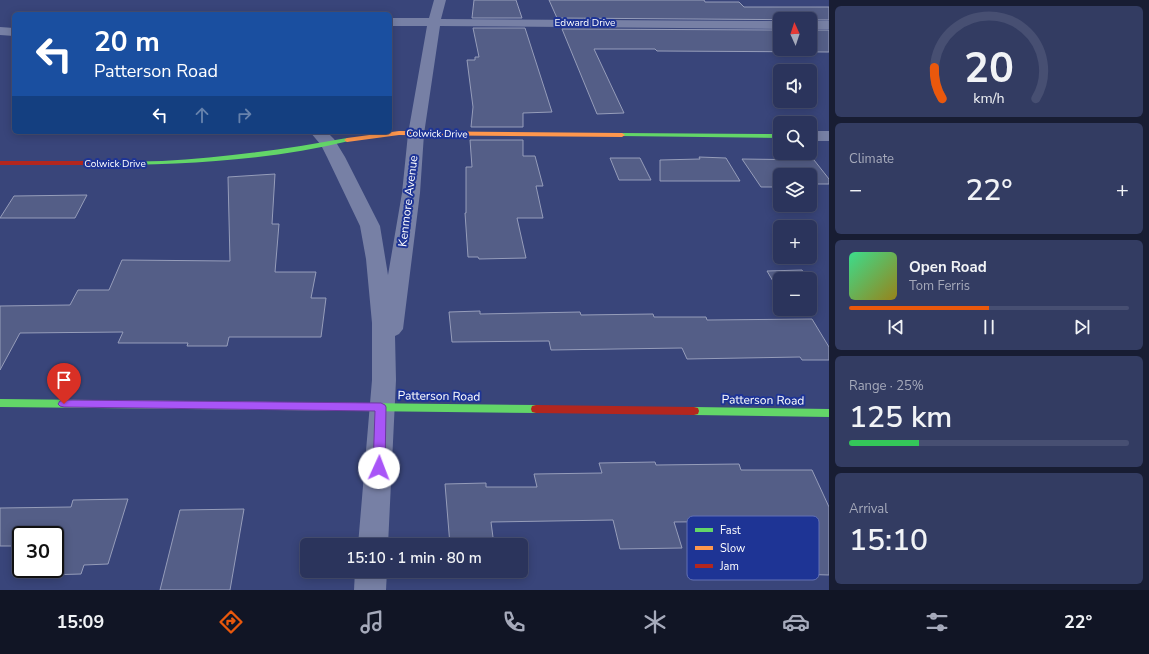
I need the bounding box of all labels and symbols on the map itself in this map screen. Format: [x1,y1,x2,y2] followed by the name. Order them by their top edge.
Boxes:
[773,12,817,56] north arrow
[555,16,615,30] street label: Edward Drive
[406,126,468,142] street label: Colwick Drive
[394,154,422,248] street label: Kenmore Avenue
[84,157,146,171] street label: Colwick Drive
[47,363,81,404] pin
[397,387,481,405] street label: Patterson Road
[721,391,805,409] street label: Patterson Road
[358,447,400,489] position arrow
[687,516,819,580] legend
[720,523,741,538] text: Fast
[12,526,64,578] speed limit sign: 30
[720,541,745,556] text: Slow
[719,559,739,574] text: Jam

